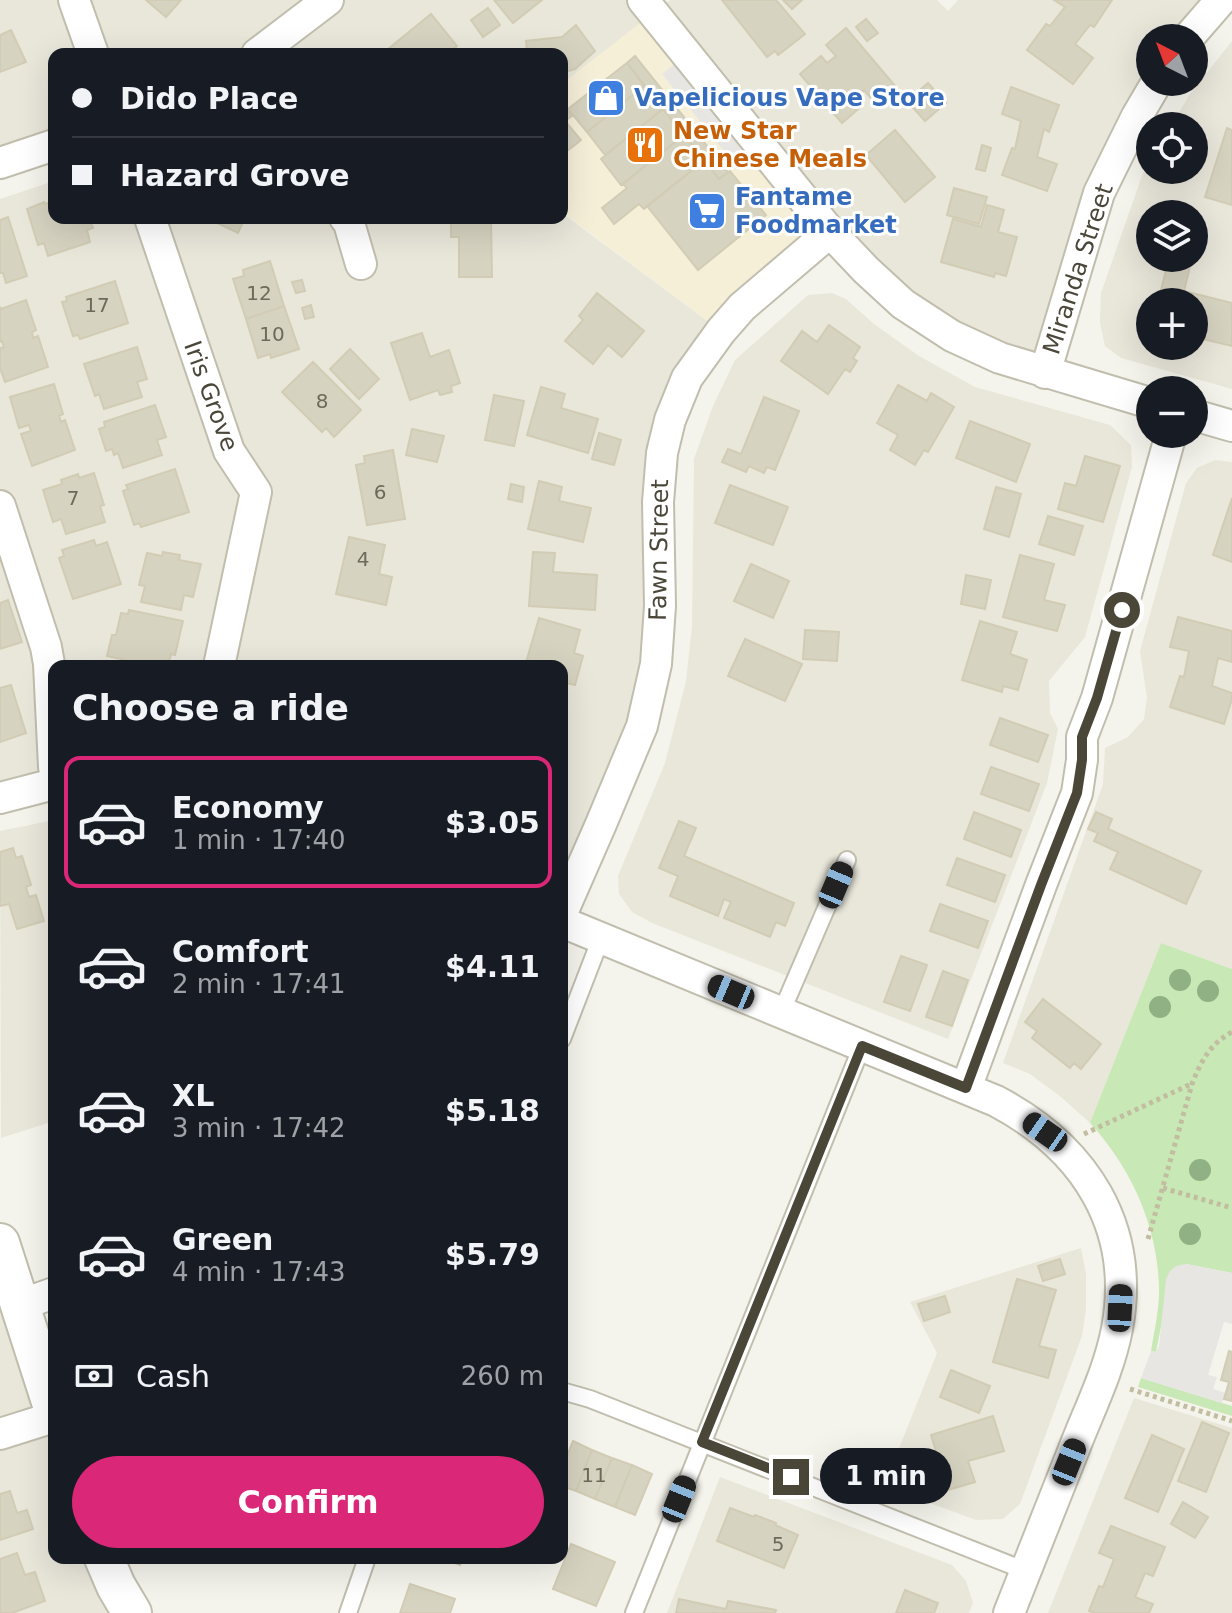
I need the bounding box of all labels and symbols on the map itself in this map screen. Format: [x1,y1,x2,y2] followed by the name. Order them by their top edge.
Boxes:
[1136,24,1208,96] north arrow
[585,77,627,119] shop icon: Vapelicious Vape Store
[634,84,945,112] place label: Vapelicious Vape Store
[673,117,867,173] place label: New Star Chinese Meals
[624,124,666,166] restaurant icon: New Star Chinese Meals
[1037,180,1119,358] street label: Miranda Street
[735,183,897,239] place label: Fantame Foodmarket
[686,190,728,232] supermarket icon: Fantame Foodmarket
[246,281,272,305] house number: 12
[84,293,110,317] house number: 17
[259,322,285,346] house number: 10
[178,337,244,455] street label: Iris Grove
[316,389,328,413] house number: 8
[644,479,674,621] street label: Fawn Street
[374,480,386,504] house number: 6
[67,486,79,510] house number: 7
[357,547,369,571] house number: 4
[1104,592,1140,628] route start
[816,858,856,912] car
[704,972,758,1012] car
[1018,1108,1072,1156] car
[1107,1283,1133,1333] car
[1049,1435,1089,1489] car
[819,1449,951,1505] callout: 1 min
[773,1459,809,1495] route end
[581,1463,607,1487] house number: 11
[659,1472,699,1526] car
[772,1532,784,1556] house number: 5

